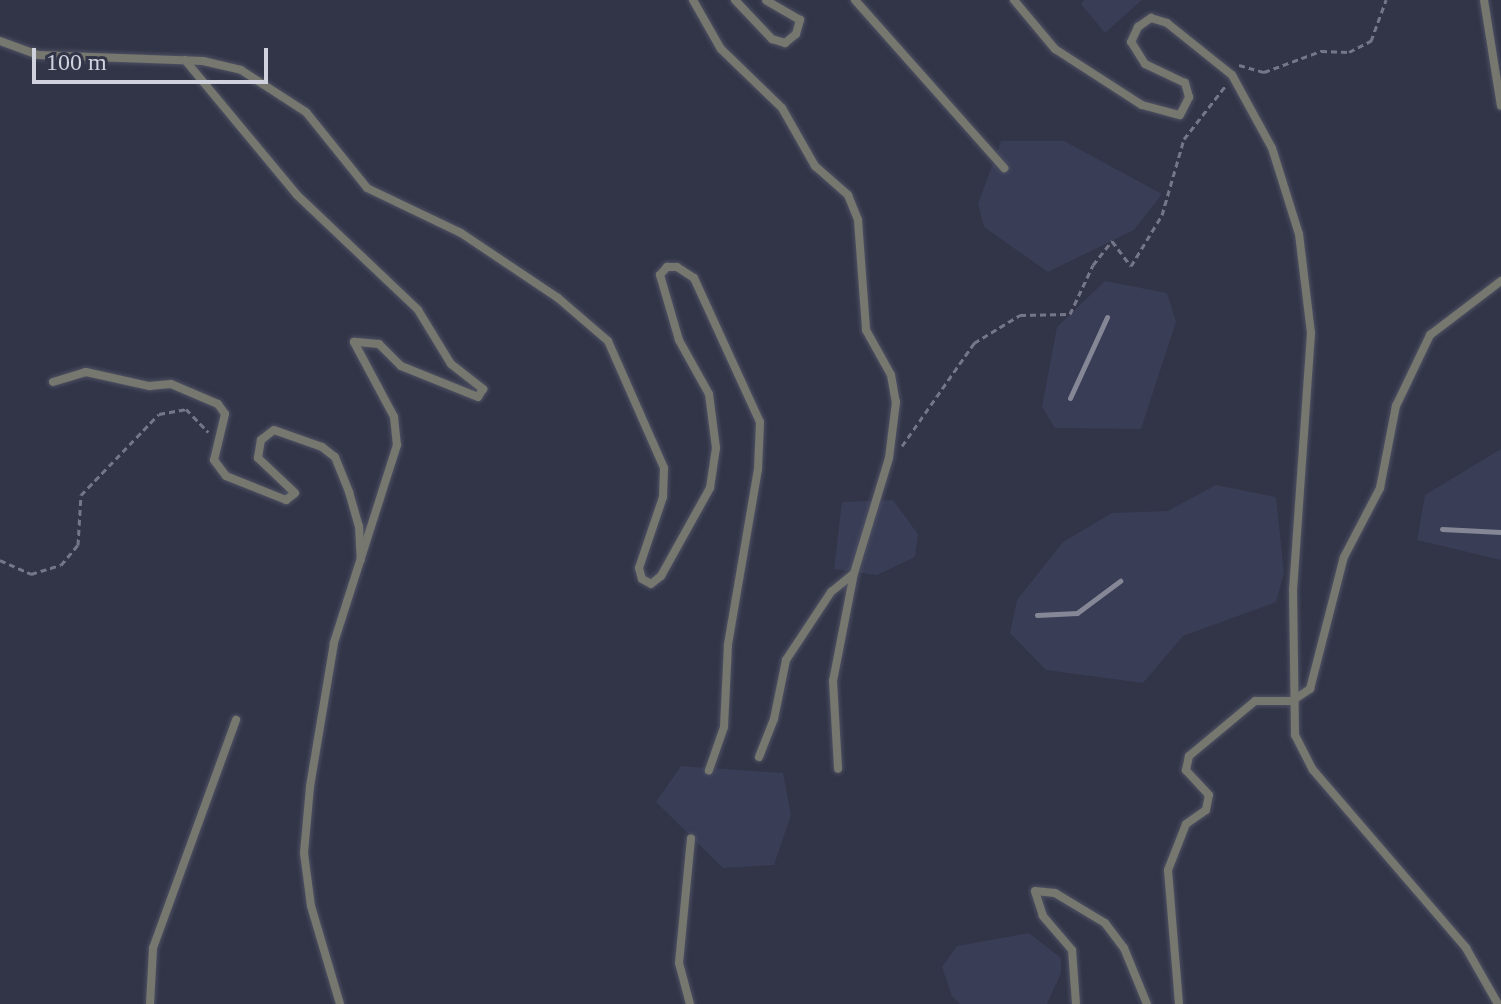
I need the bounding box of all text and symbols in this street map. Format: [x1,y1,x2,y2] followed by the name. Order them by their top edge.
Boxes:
[36,32,272,82] scale bar
[46,49,107,75] text: 100 m

